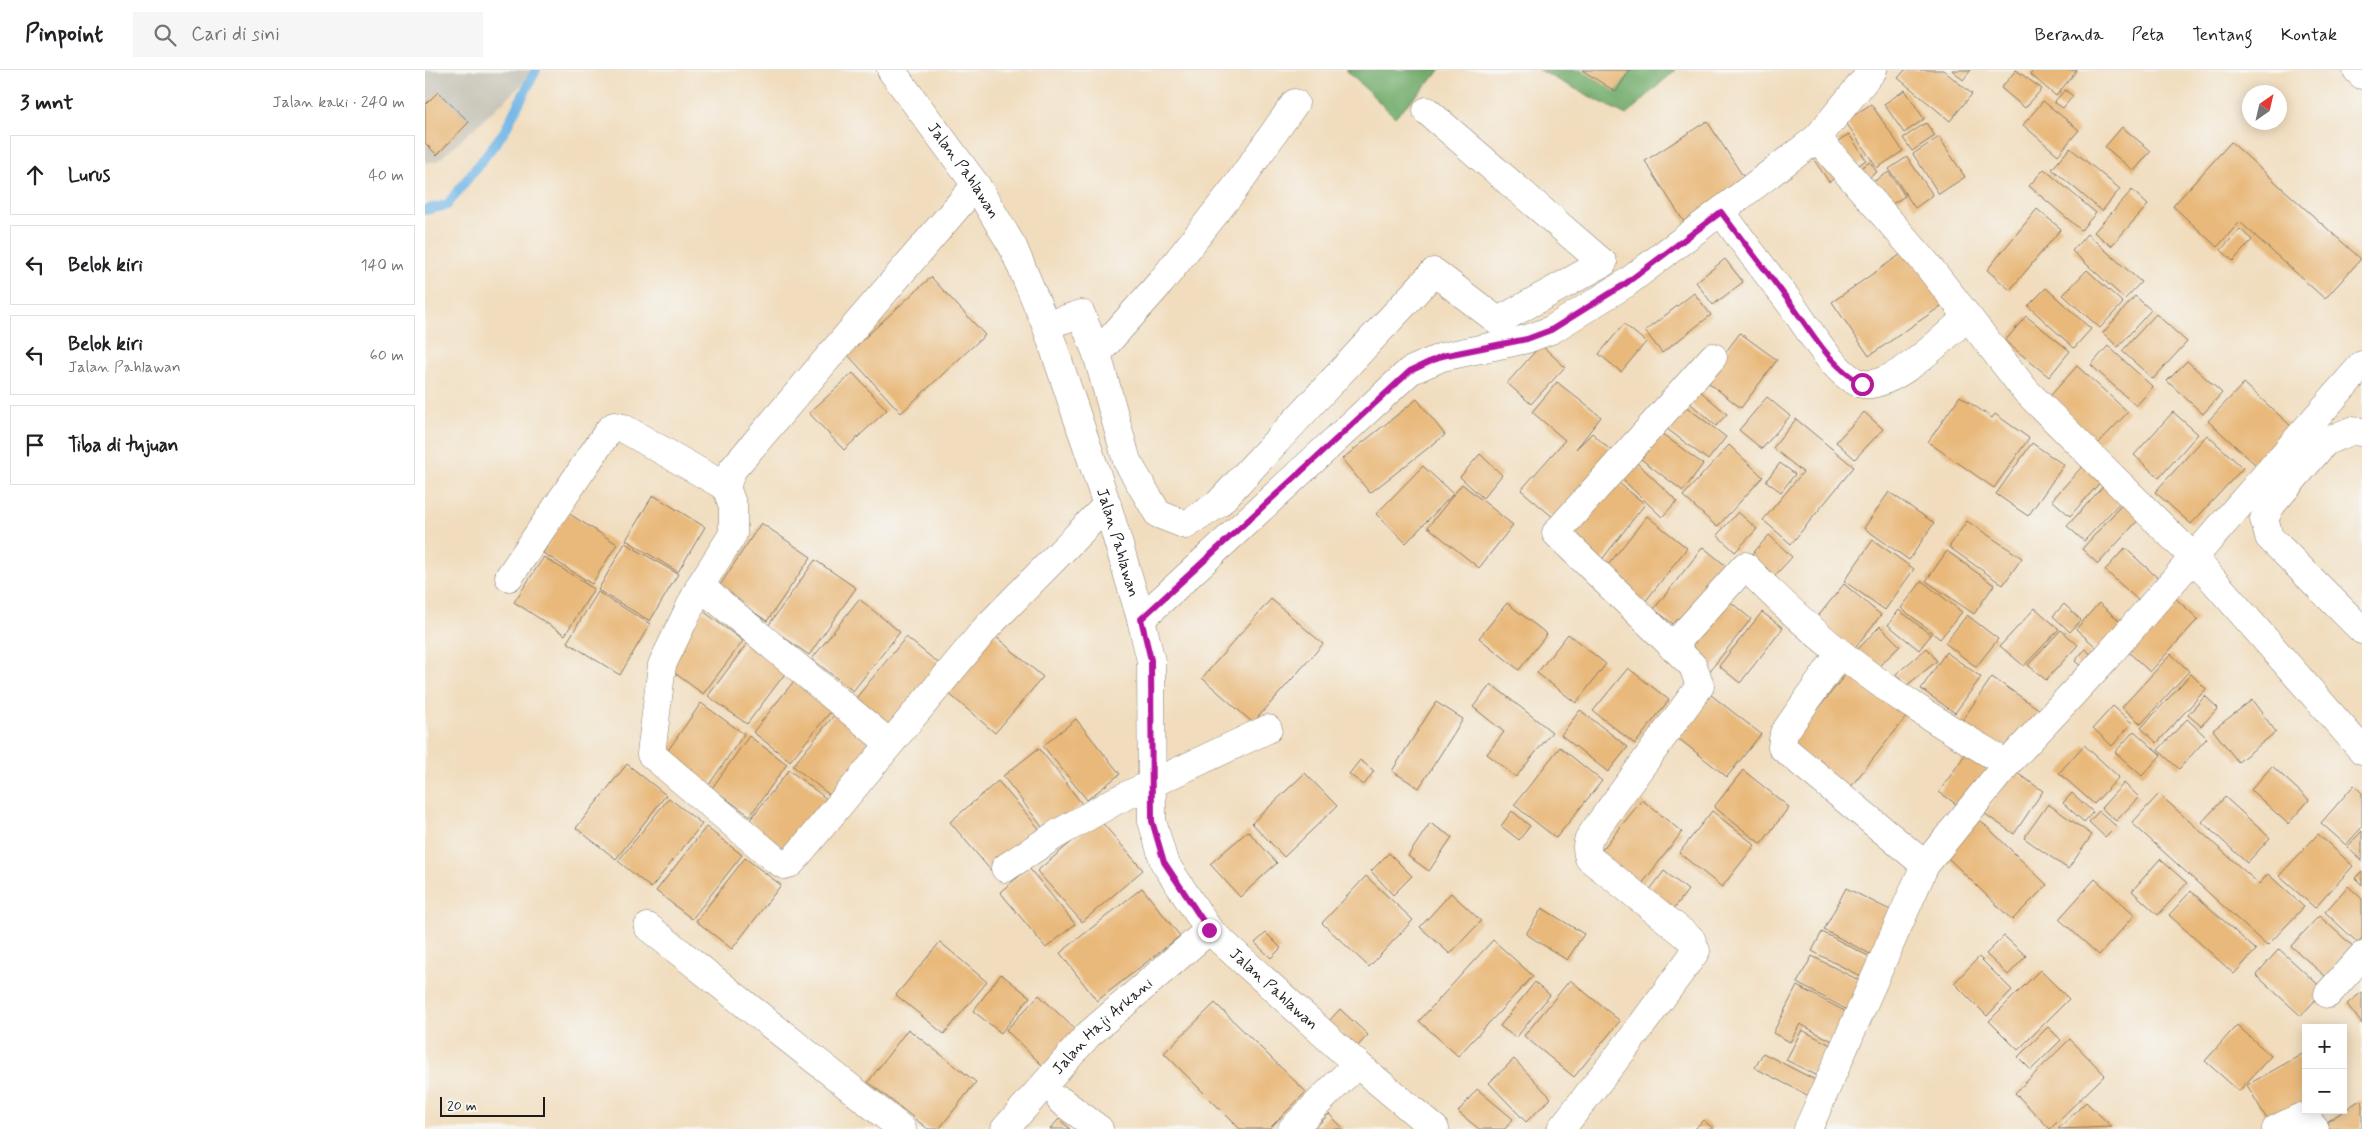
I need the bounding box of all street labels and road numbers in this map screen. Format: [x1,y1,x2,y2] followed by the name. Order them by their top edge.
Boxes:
[923,118,1004,223] street label: Jalan Pahlawan
[1091,485,1144,599] street label: Jalan Pahlawan
[1225,943,1323,1034] street label: Jalan Pahlawan
[1048,973,1157,1079] street label: Jalan Haji Arkani

